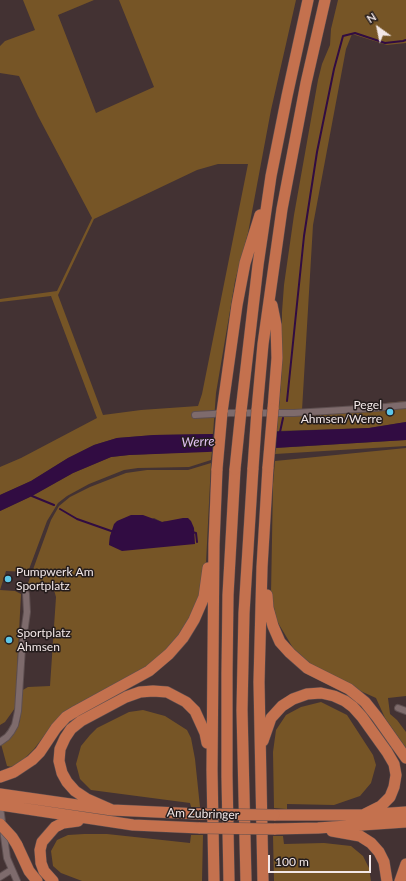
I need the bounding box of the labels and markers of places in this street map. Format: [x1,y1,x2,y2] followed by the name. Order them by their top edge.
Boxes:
[301,398,382,426] place label: Pegel Ahmsen/Werre
[385,407,395,417] marker: Pegel Ahmsen/Werre
[16,565,94,593] place label: Pumpwerk Am Sportplatz
[3,574,13,584] marker: Pumpwerk Am Sportplatz
[17,626,71,654] place label: Sportplatz Ahmsen
[4,635,14,645] marker: Sportplatz Ahmsen

